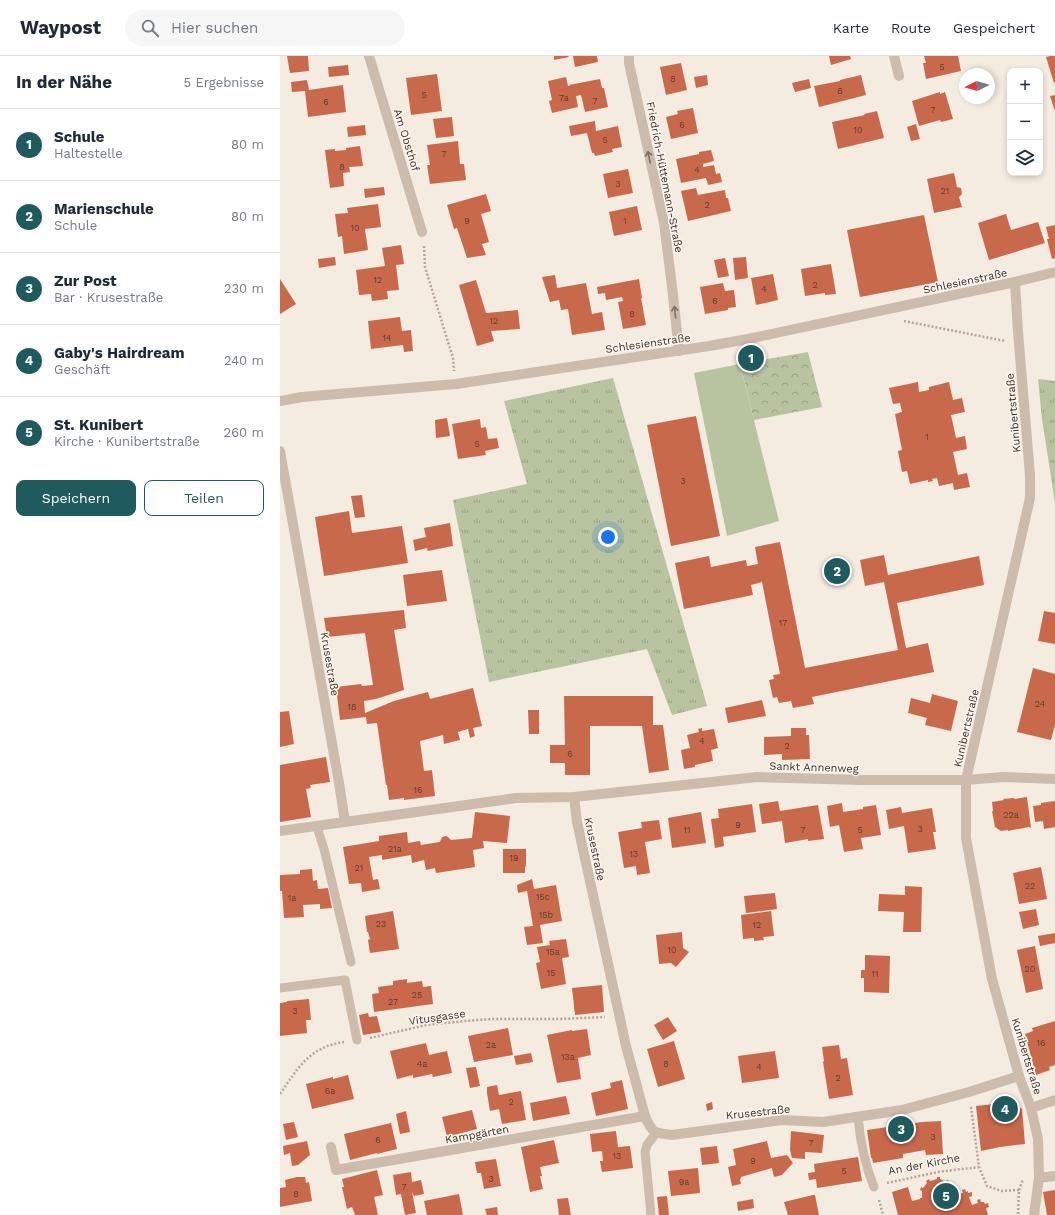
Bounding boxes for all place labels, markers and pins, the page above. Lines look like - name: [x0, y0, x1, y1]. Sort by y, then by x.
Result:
- pin: 1: [738, 343, 764, 373]
- pin: 2: [824, 556, 850, 586]
- pin: 4: [992, 1094, 1018, 1124]
- pin: 3: [888, 1114, 914, 1144]
- pin: 5: [933, 1181, 959, 1211]

